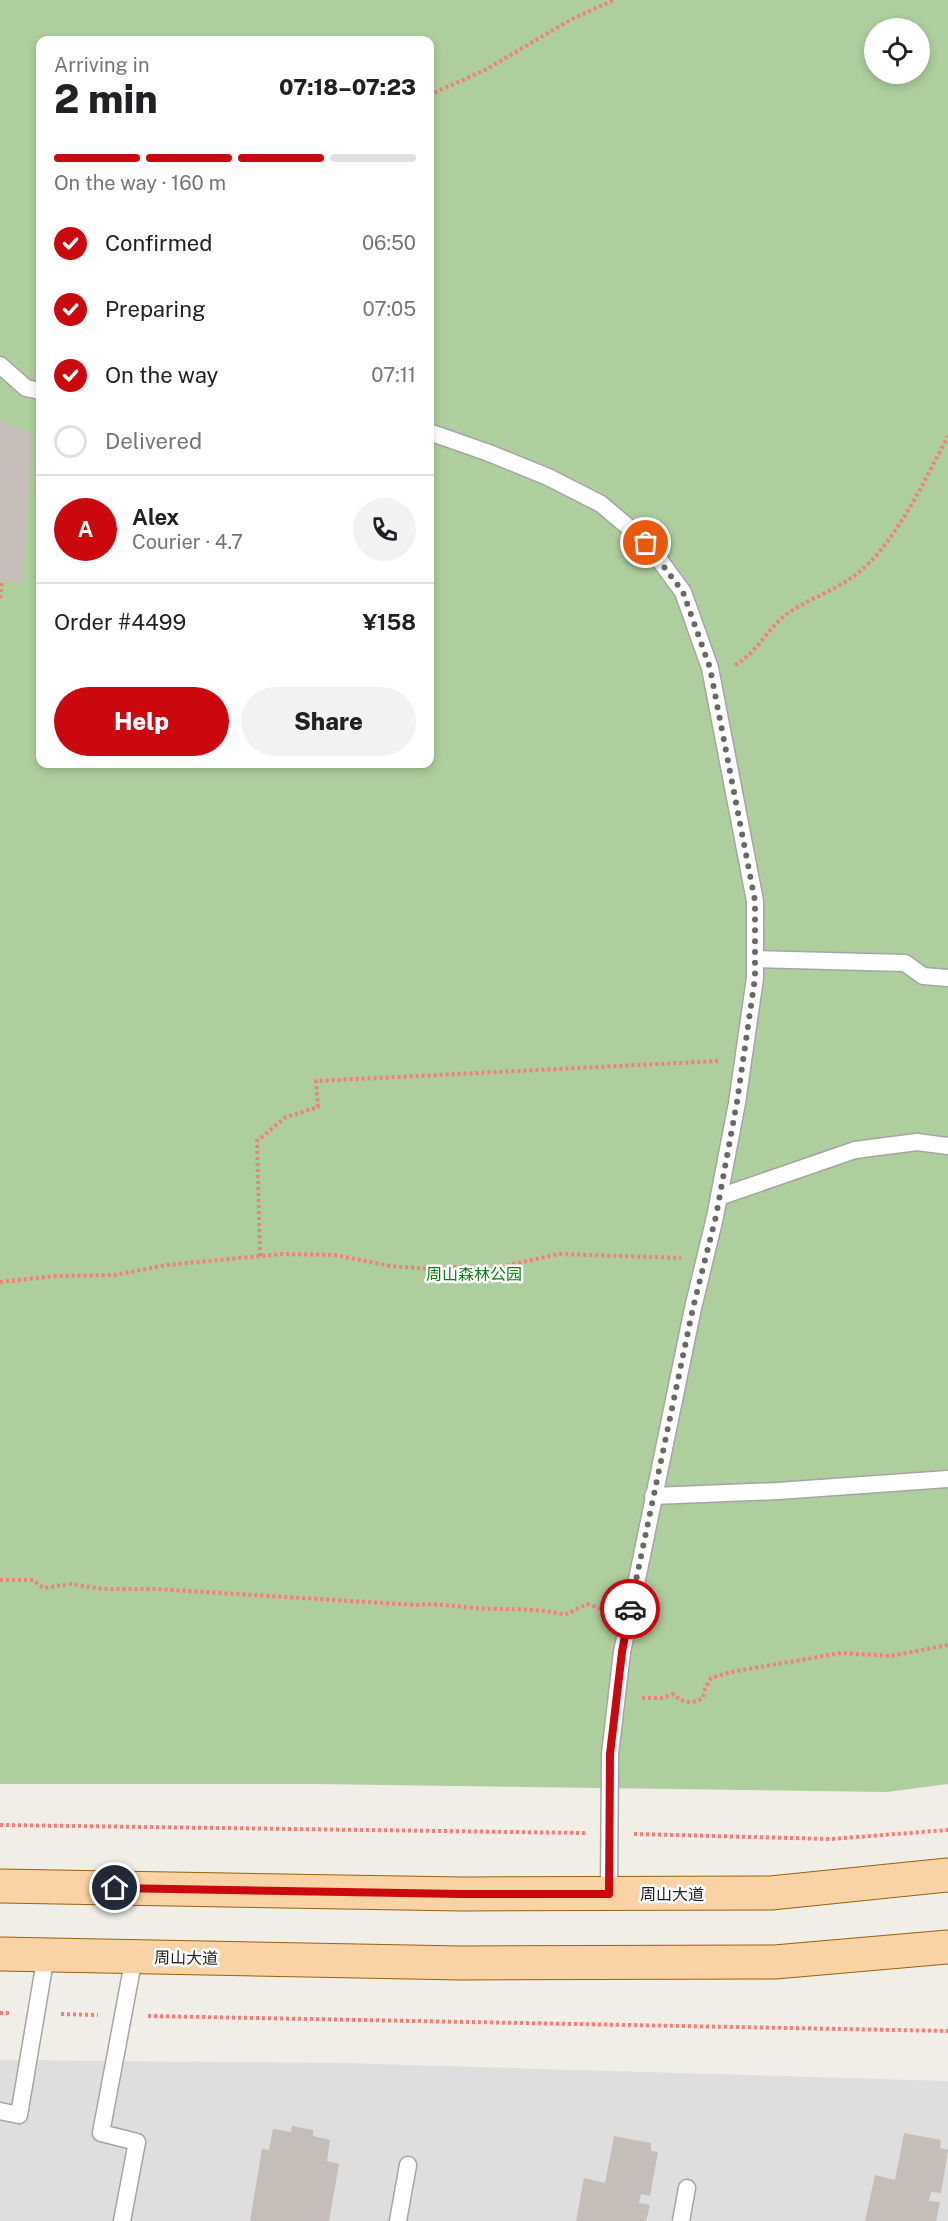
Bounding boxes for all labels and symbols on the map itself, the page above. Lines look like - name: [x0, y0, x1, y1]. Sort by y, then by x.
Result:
- pin: [620, 517, 671, 568]
- park label: 周山森林公园: [426, 1265, 522, 1284]
- courier: [600, 1579, 660, 1639]
- pin: [89, 1862, 140, 1913]
- street label: 周山大道: [640, 1885, 704, 1904]
- street label: 周山大道: [154, 1948, 218, 1968]

